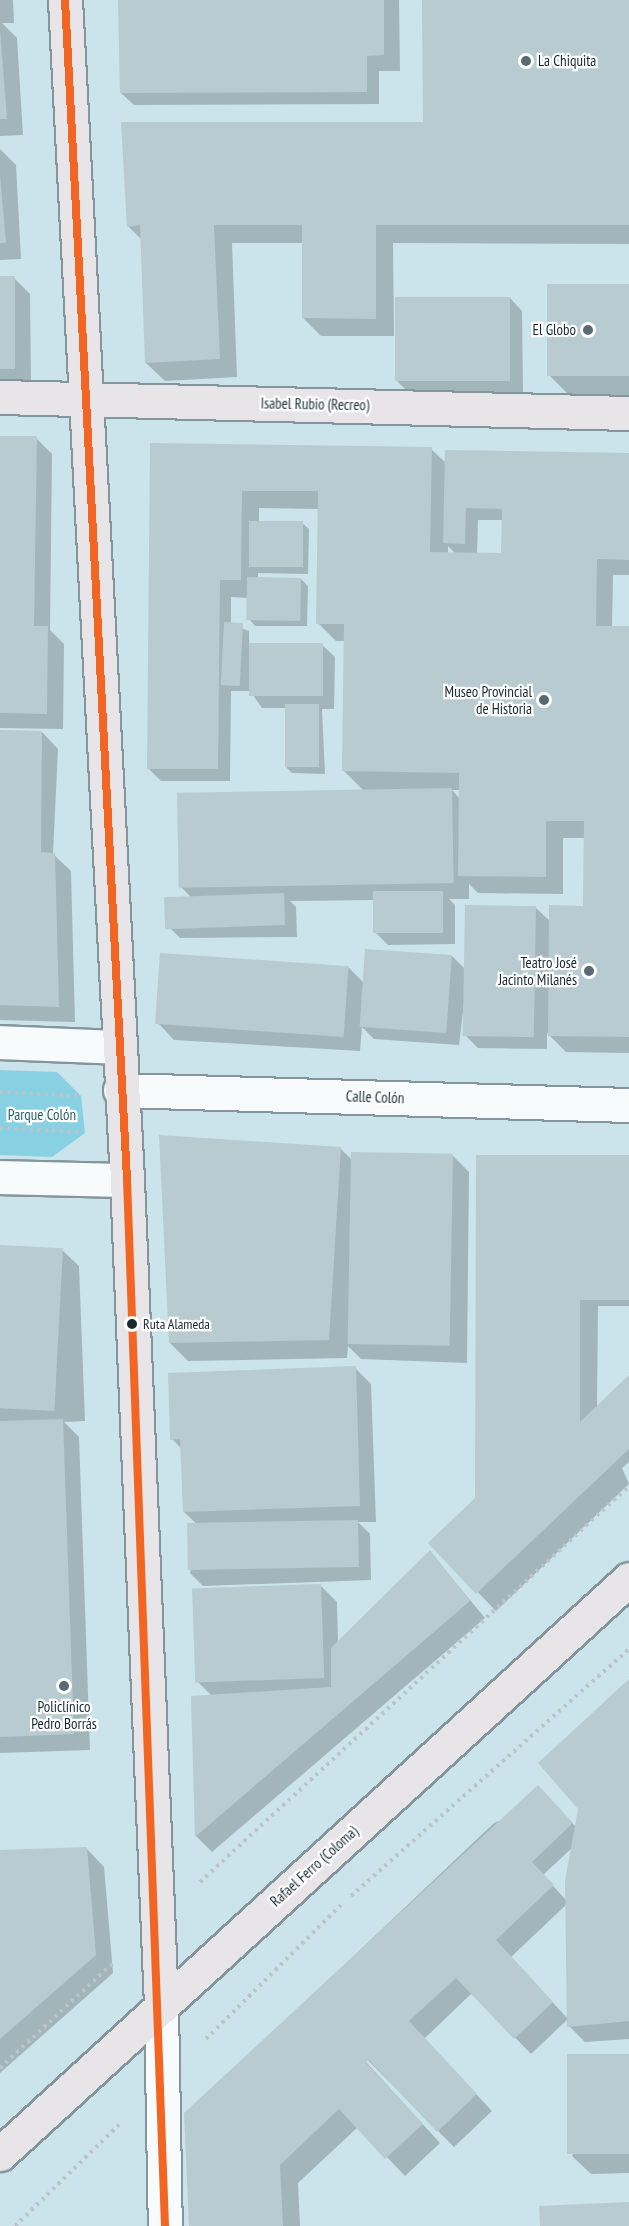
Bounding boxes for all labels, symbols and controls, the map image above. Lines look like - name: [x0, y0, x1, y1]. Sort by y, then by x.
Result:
- place label: La Chiquita: [538, 52, 596, 70]
- marker: La Chiquita: [519, 54, 533, 68]
- place label: El Globo: [533, 321, 576, 339]
- marker: El Globo: [581, 323, 595, 337]
- street label: Isabel Rubio (Recreo): [260, 394, 370, 414]
- place label: Museo Provincial de Historia: [445, 682, 532, 717]
- marker: Museo Provincial de Historia: [537, 693, 551, 707]
- place label: Teatro José Jacinto Milanés: [498, 953, 577, 988]
- marker: Teatro José Jacinto Milanés: [582, 964, 596, 978]
- street label: Calle Colón: [345, 1087, 405, 1107]
- park label: Parque Colón: [8, 1106, 76, 1124]
- place label: Ruta Alameda: [143, 1316, 210, 1332]
- marker: Ruta Alameda: [126, 1318, 138, 1330]
- marker: Policlínico Pedro Borrás: [55, 1677, 73, 1695]
- place label: Policlínico Pedro Borrás: [31, 1697, 97, 1732]
- street label: Rafael Ferro (Coloma): [266, 1822, 362, 1910]

